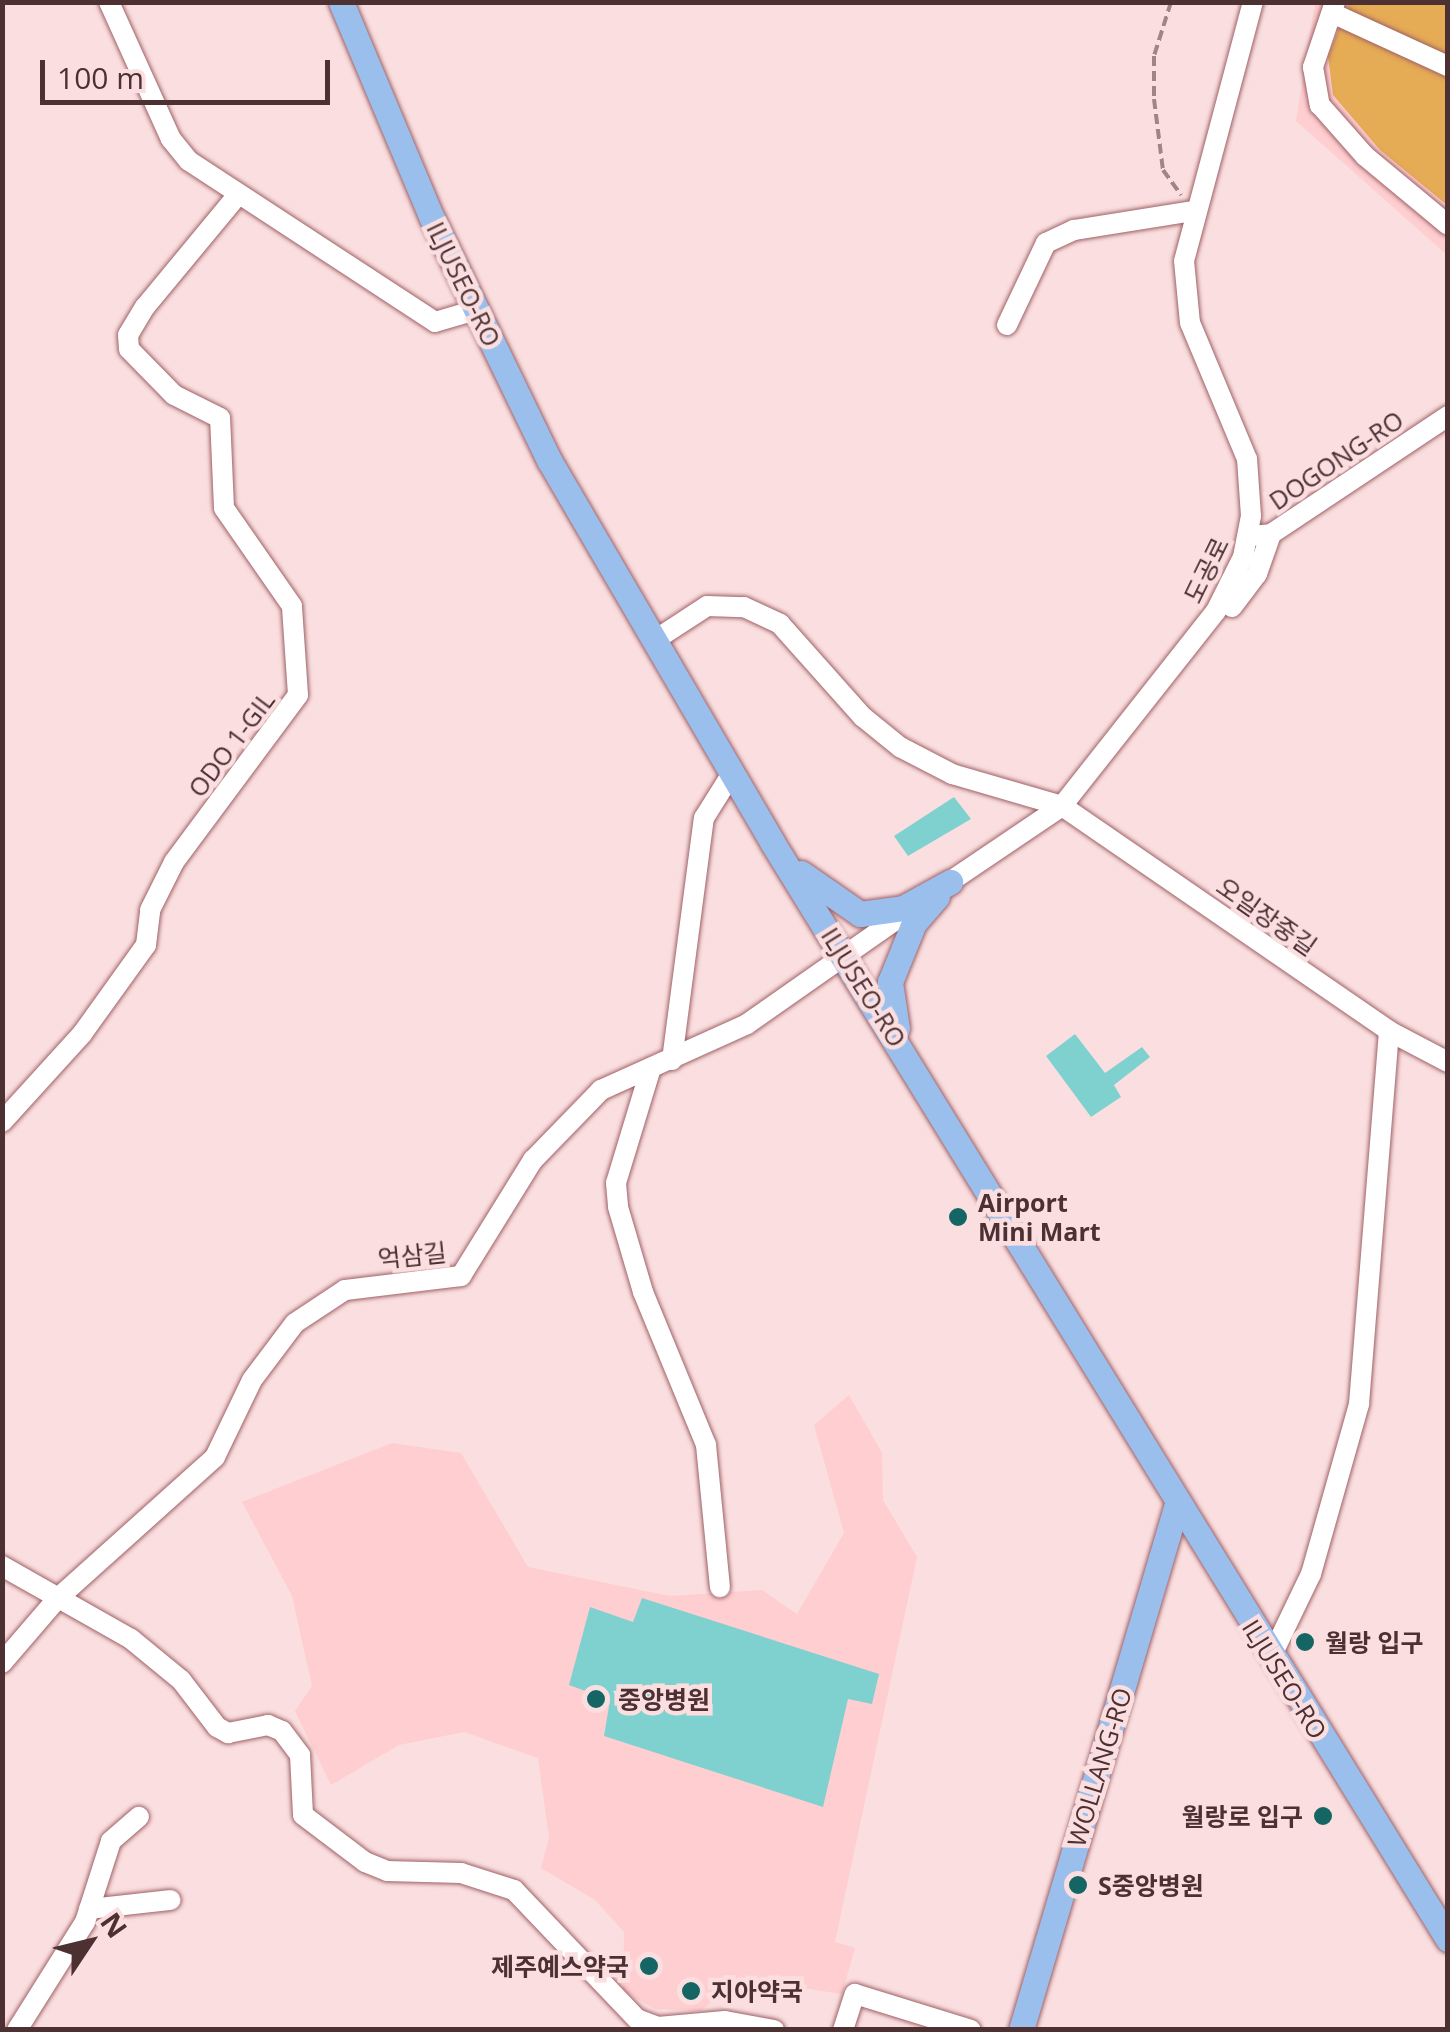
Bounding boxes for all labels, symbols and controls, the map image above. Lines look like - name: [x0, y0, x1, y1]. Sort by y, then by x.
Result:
- scale bar: [45, 40, 335, 102]
- text: 100 m: [57, 57, 144, 98]
- street label: ILJUSEO-RO: [421, 217, 507, 351]
- street label: DOGONG-RO: [1263, 404, 1409, 516]
- street label: 도공로: [1177, 532, 1235, 608]
- street label: ODO 1-GIL: [182, 685, 280, 803]
- street label: 오일장중길: [1211, 871, 1323, 961]
- street label: ILJUSEO-RO: [816, 922, 912, 1052]
- place label: Airport Mini Mart: [978, 1188, 1101, 1247]
- marker: Airport Mini Mart: [947, 1206, 969, 1228]
- street label: 억삼길: [376, 1236, 448, 1274]
- street label: ILJUSEO-RO: [1237, 1614, 1333, 1744]
- place label: 월랑 입구: [1325, 1627, 1423, 1657]
- marker: 월랑 입구: [1294, 1631, 1316, 1653]
- place label: 중앙병원: [618, 1684, 710, 1714]
- street label: WOLLANG-RO: [1061, 1684, 1137, 1850]
- marker: 중앙병원: [583, 1686, 609, 1712]
- place label: 월랑로 입구: [1182, 1801, 1303, 1831]
- marker: 월랑로 입구: [1312, 1805, 1334, 1827]
- place label: S중앙병원: [1098, 1870, 1204, 1900]
- marker: S중앙병원: [1067, 1874, 1089, 1896]
- north arrow: [40, 1892, 140, 1992]
- text: N: [92, 1905, 137, 1945]
- place label: 제주예스약국: [491, 1951, 629, 1981]
- marker: 제주예스약국: [638, 1955, 660, 1977]
- place label: 지아약국: [711, 1976, 803, 2006]
- marker: 지아약국: [680, 1980, 702, 2002]

